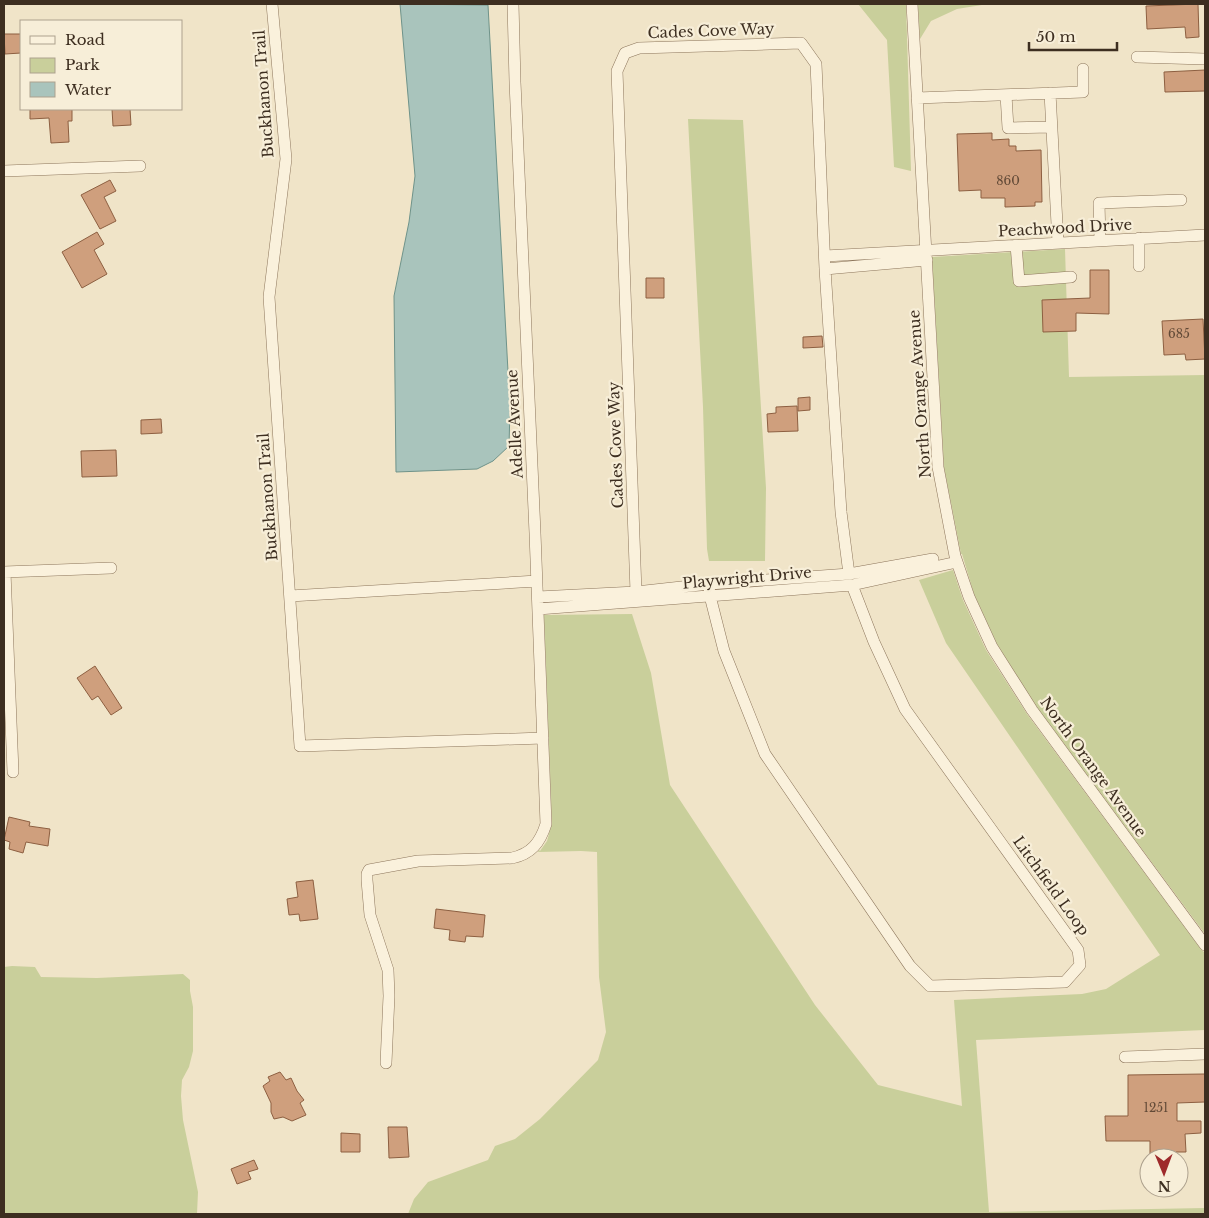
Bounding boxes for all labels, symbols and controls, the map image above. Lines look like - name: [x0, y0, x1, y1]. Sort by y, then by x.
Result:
- street label: Cades Cove Way: [647, 19, 775, 42]
- legend: [20, 20, 182, 110]
- scale bar: [1029, 20, 1116, 52]
- text: 50 m: [1036, 27, 1076, 46]
- street label: Buckhanon Trail: [250, 29, 277, 159]
- text: Road: [65, 30, 105, 49]
- text: Park: [65, 55, 101, 74]
- text: Water: [64, 80, 112, 99]
- house number: 860: [996, 173, 1020, 188]
- street label: Peachwood Drive: [997, 214, 1133, 241]
- street label: North Orange Avenue: [904, 309, 935, 479]
- house number: 685: [1168, 326, 1190, 341]
- street label: Adelle Avenue: [502, 369, 527, 480]
- street label: Cades Cove Way: [604, 381, 627, 509]
- street label: Buckhanon Trail: [254, 432, 281, 562]
- street label: Playwright Drive: [681, 562, 813, 593]
- street label: North Orange Avenue: [1036, 693, 1151, 841]
- street label: Litchfield Loop: [1009, 832, 1094, 939]
- house number: 1251: [1144, 1100, 1168, 1115]
- north arrow: [1139, 1148, 1189, 1198]
- text: N: [1157, 1177, 1171, 1195]

